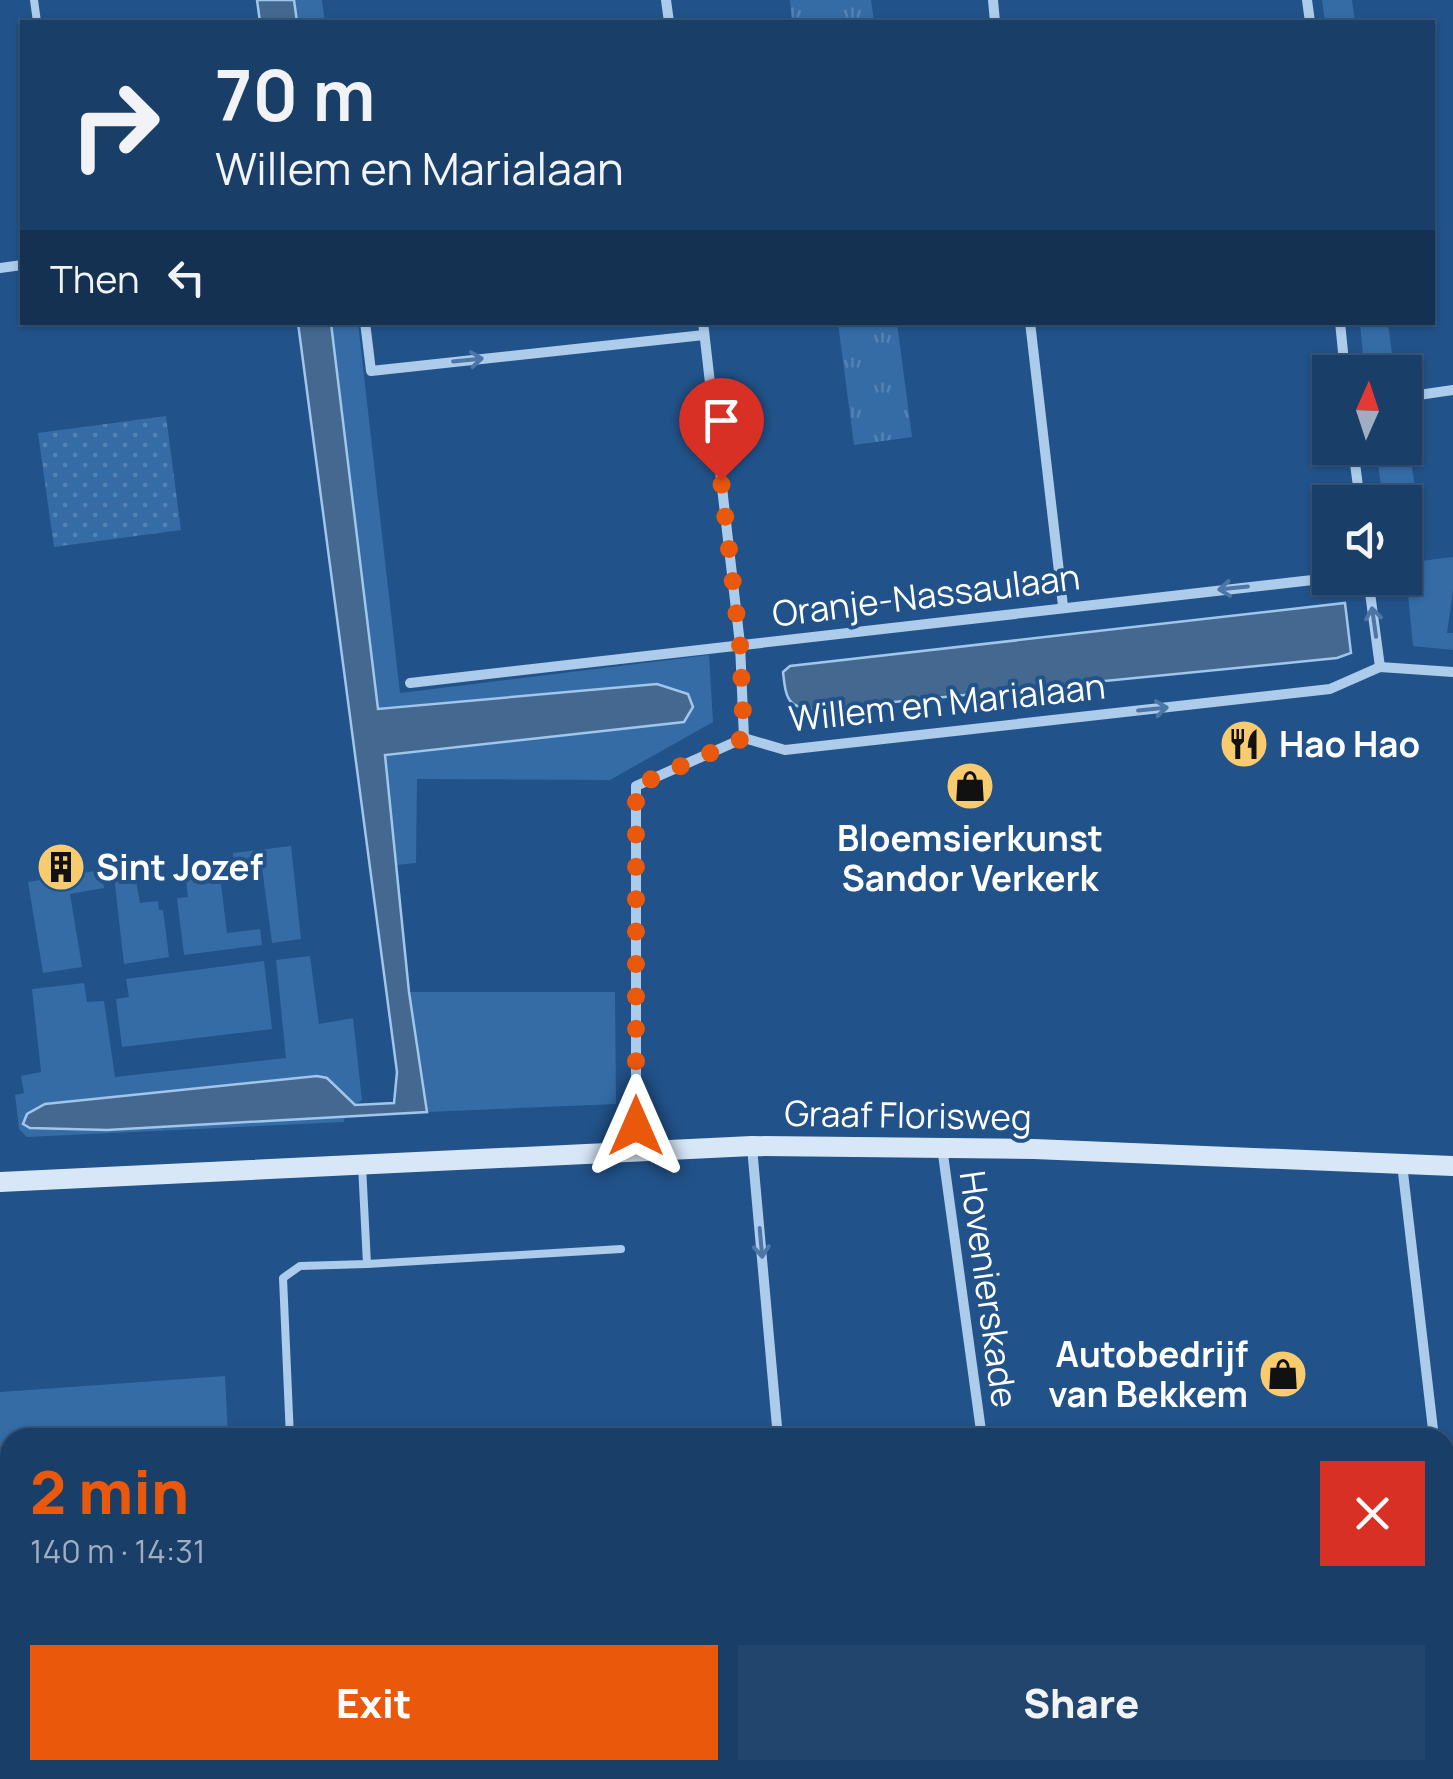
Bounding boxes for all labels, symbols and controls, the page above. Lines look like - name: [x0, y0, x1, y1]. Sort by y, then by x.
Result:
- text: 70 m: [215, 46, 375, 142]
- icon: right: [50, 60, 180, 190]
- text: Willem en Marialaan: [215, 137, 624, 199]
- icon: left: [159, 250, 214, 305]
- text: Then: [50, 252, 139, 304]
- one-way arrow: [451, 350, 483, 369]
- north arrow: [1312, 355, 1422, 465]
- map controls: [1312, 355, 1422, 595]
- pin: [679, 378, 764, 481]
- icon: arrive: [694, 393, 749, 448]
- button: sound: [1312, 485, 1422, 595]
- street label: Oranje-Nassaulaan: [769, 552, 1083, 638]
- one-way arrow: [1218, 579, 1250, 598]
- one-way arrow: [1365, 606, 1383, 639]
- street label: Willem en Marialaan: [786, 662, 1108, 742]
- one-way arrow: [1136, 699, 1168, 718]
- restaurant icon: Hao Hao: [1218, 718, 1270, 770]
- place label: Hao Hao: [1279, 720, 1420, 768]
- shop icon: Bloemsierkunst Sandor Verkerk: [944, 760, 996, 812]
- place label: Bloemsierkunst Sandor Verkerk: [837, 814, 1103, 902]
- building icon: Sint Jozef: [35, 841, 87, 893]
- place label: Sint Jozef: [96, 843, 263, 891]
- position arrow: [584, 1074, 688, 1178]
- street label: Graaf Florisweg: [784, 1089, 1032, 1141]
- street label: Hovenierskade: [949, 1167, 1029, 1411]
- one-way arrow: [751, 1227, 770, 1259]
- place label: Autobedrijf van Bekkem: [1048, 1330, 1248, 1418]
- shop icon: Autobedrijf van Bekkem: [1257, 1348, 1309, 1400]
- text: 2 min: [30, 1450, 189, 1532]
- button: close: [1320, 1461, 1425, 1566]
- text: 140 m · 14:31: [30, 1529, 206, 1573]
- button: Exit: [30, 1645, 718, 1760]
- button: Share: [738, 1645, 1425, 1760]

